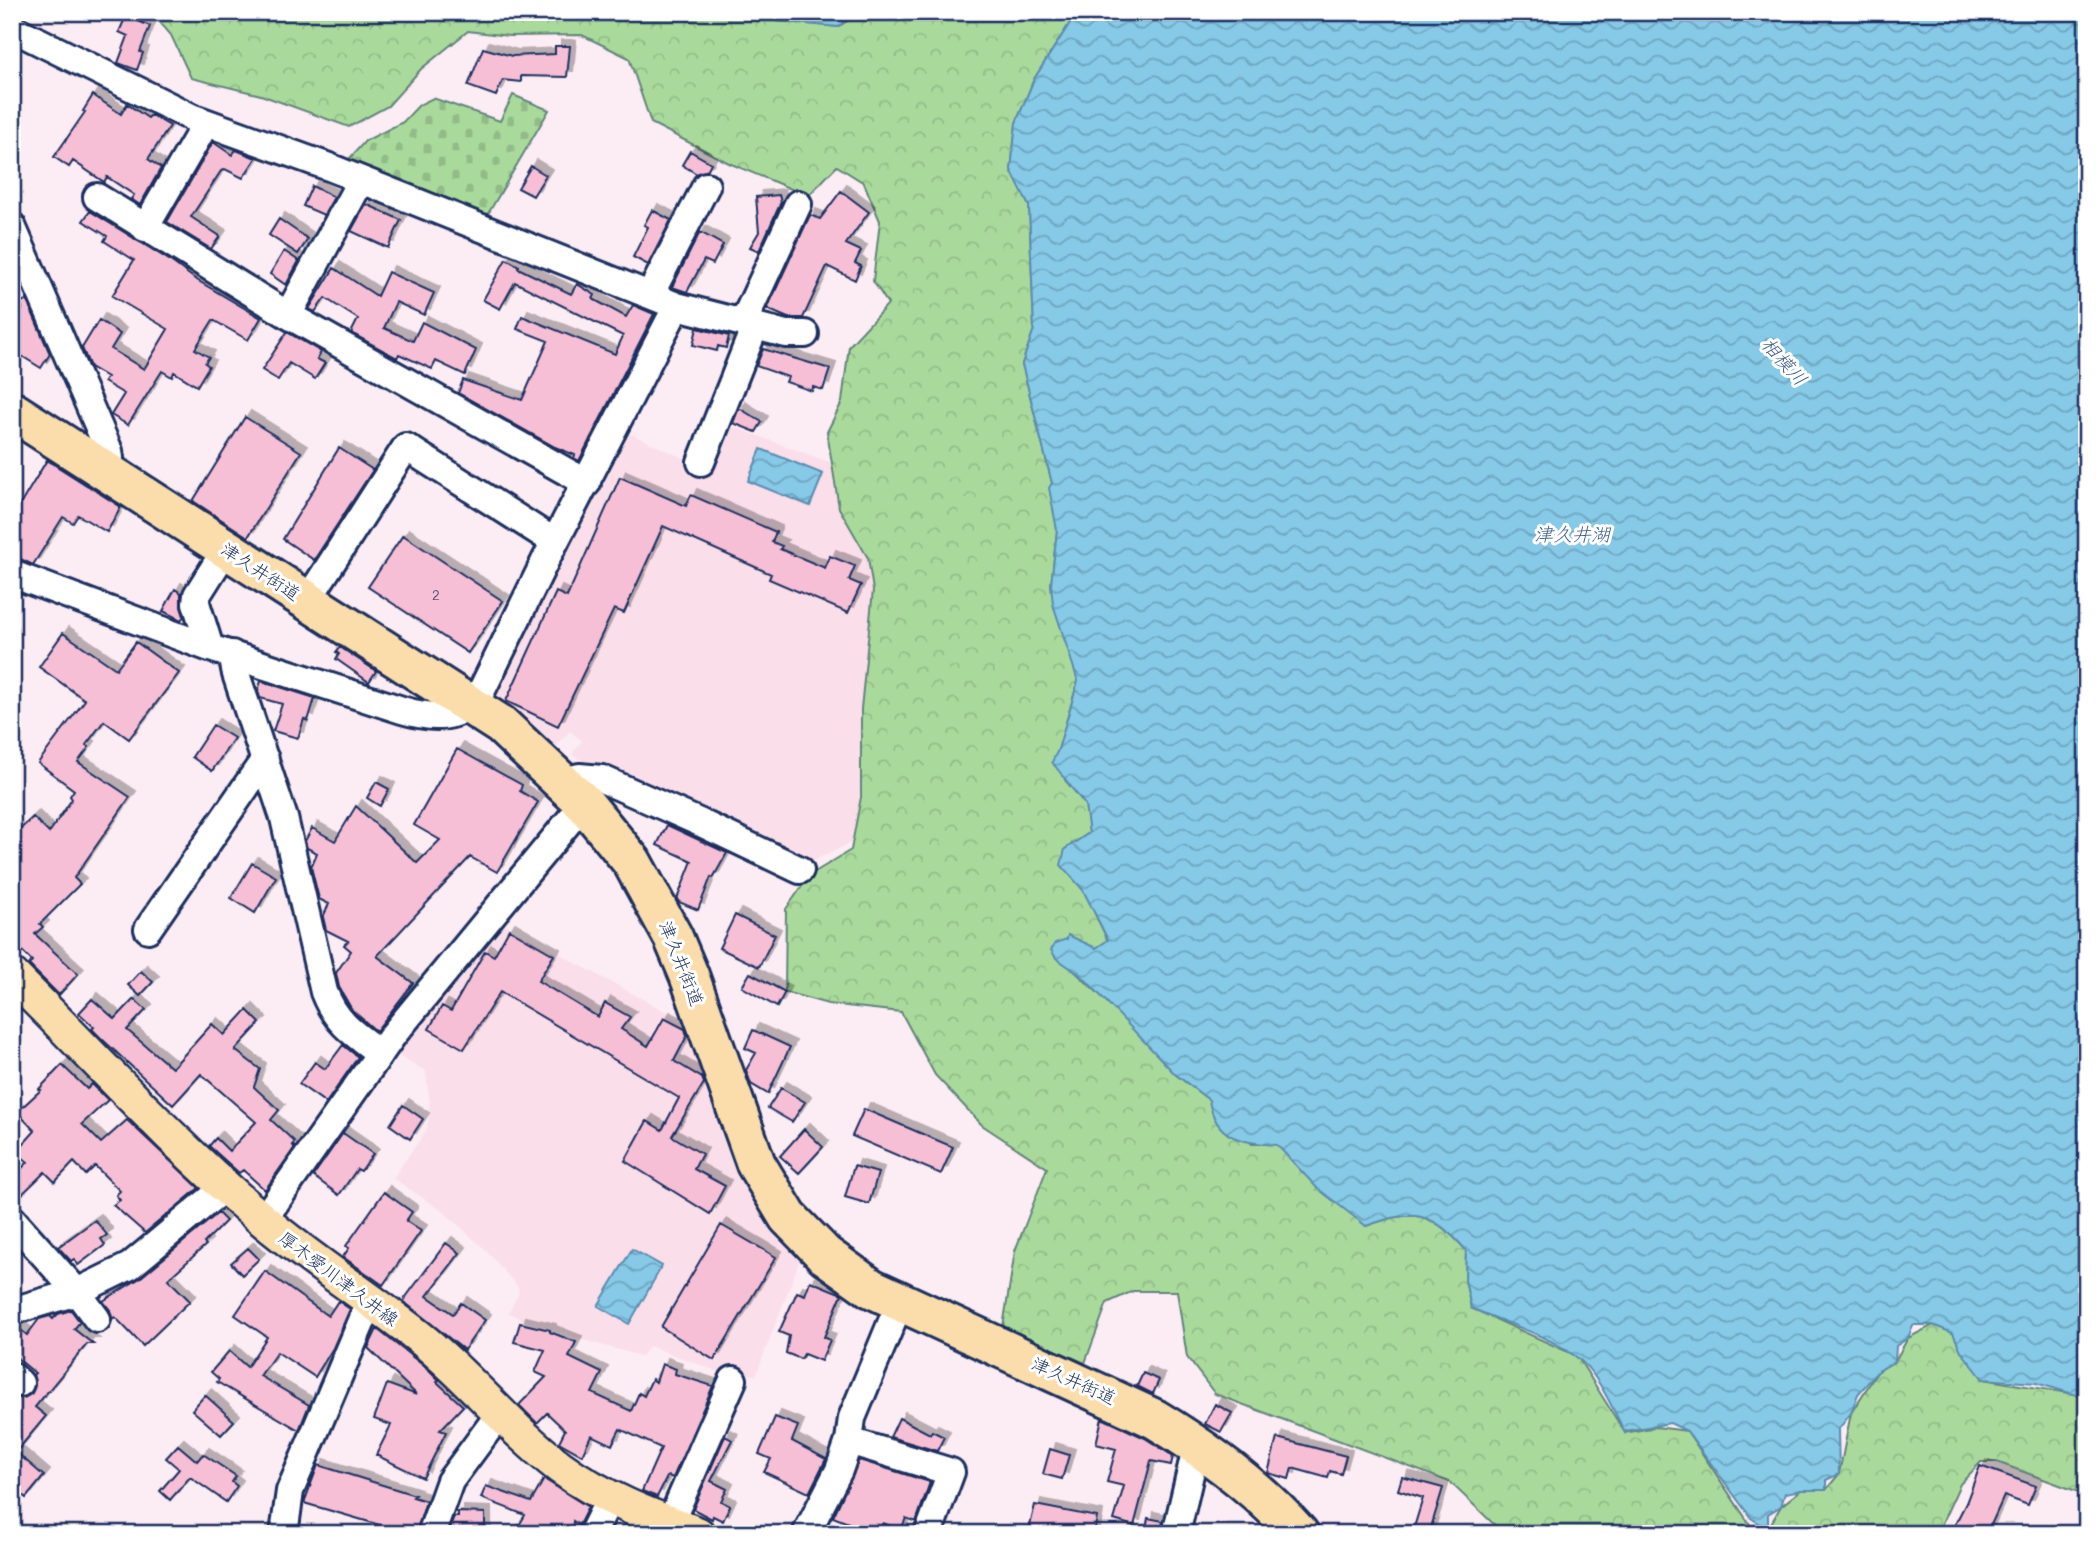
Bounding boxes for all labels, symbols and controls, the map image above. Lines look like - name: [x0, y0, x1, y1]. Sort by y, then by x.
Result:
- water label: 相模川: [1757, 331, 1813, 391]
- water label: 津久井湖: [1534, 521, 1612, 546]
- street label: 津久井街道: [217, 536, 305, 606]
- house number: 2: [432, 585, 440, 604]
- street label: 津久井街道: [654, 917, 710, 1009]
- street label: 厚木愛川津久井線: [274, 1225, 404, 1331]
- street label: 津久井街道: [1028, 1351, 1120, 1409]

